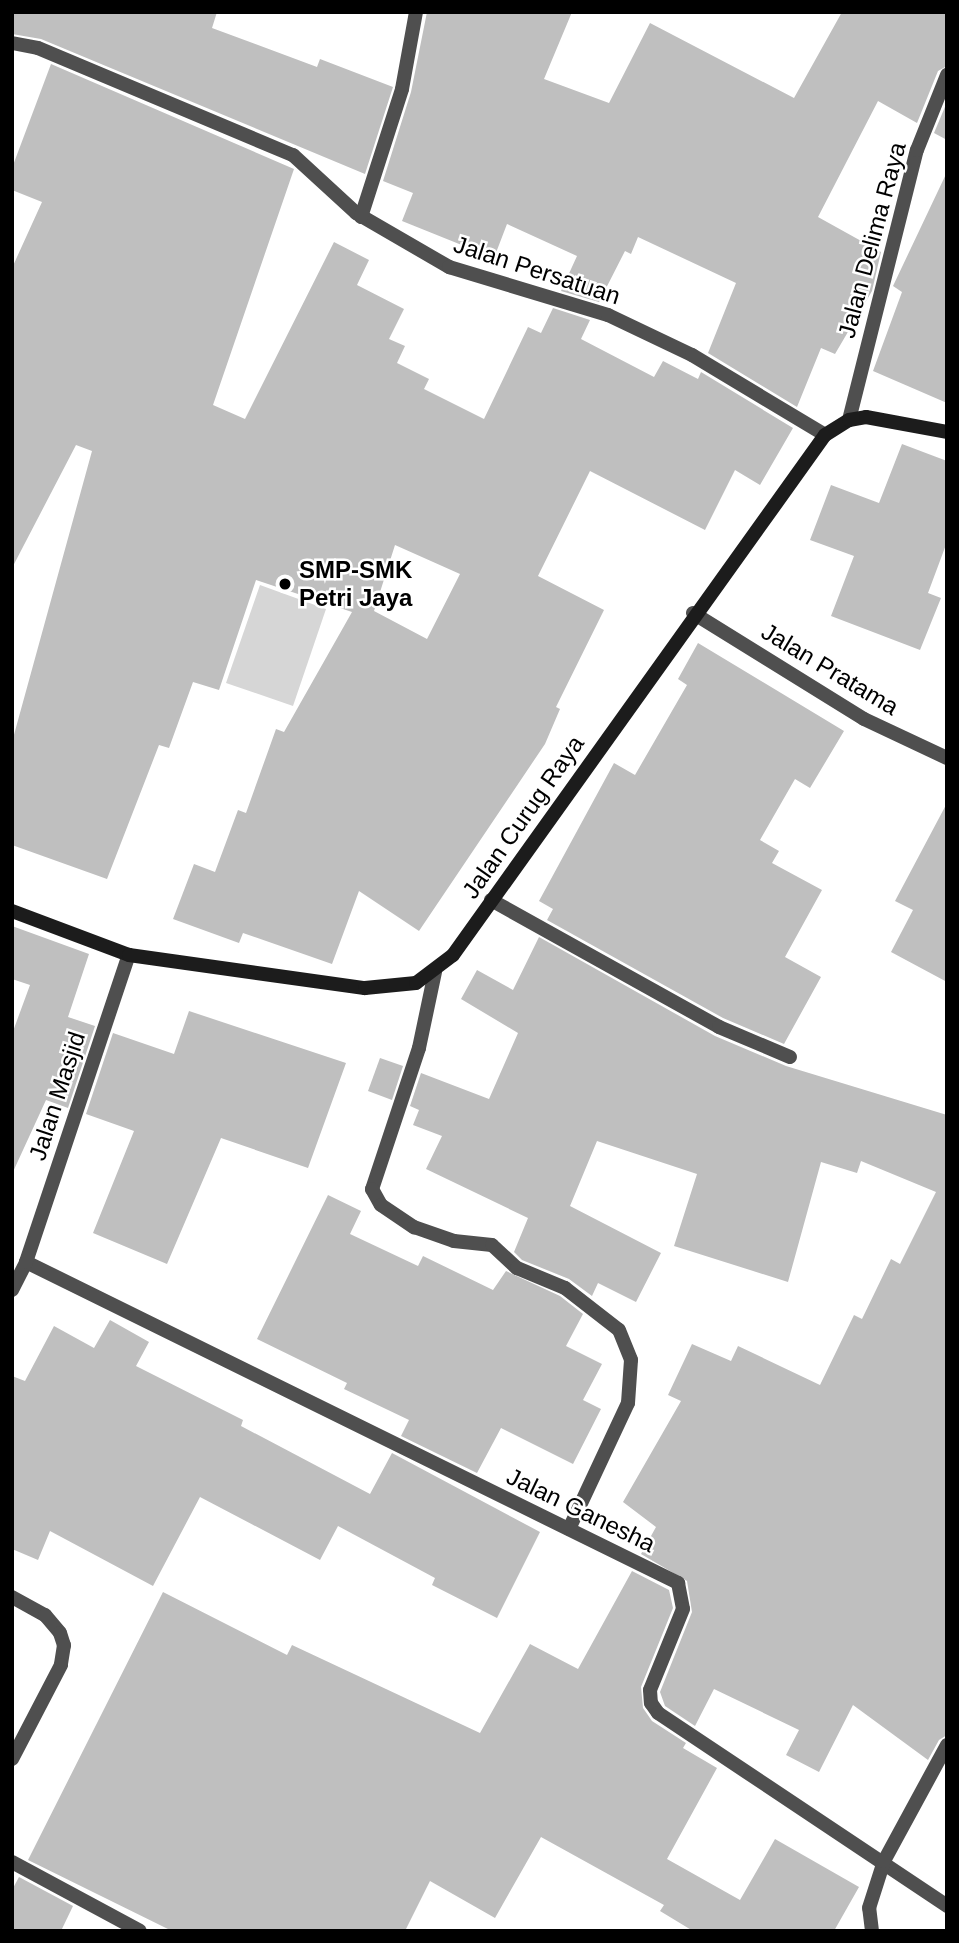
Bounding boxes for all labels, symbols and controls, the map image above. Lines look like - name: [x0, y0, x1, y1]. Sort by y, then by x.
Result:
- street label: Jalan Delima Raya: [832, 139, 912, 341]
- street label: Jalan Persatuan: [450, 230, 624, 310]
- place label: SMP-SMK Petri Jaya: [299, 556, 412, 612]
- marker: SMP-SMK Petri Jaya: [277, 576, 293, 592]
- street label: Jalan Pratama: [756, 617, 904, 721]
- street label: Jalan Curug Raya: [456, 730, 590, 904]
- street label: Jalan Masjid: [23, 1028, 91, 1164]
- street label: Jalan Ganesha: [502, 1462, 660, 1558]

